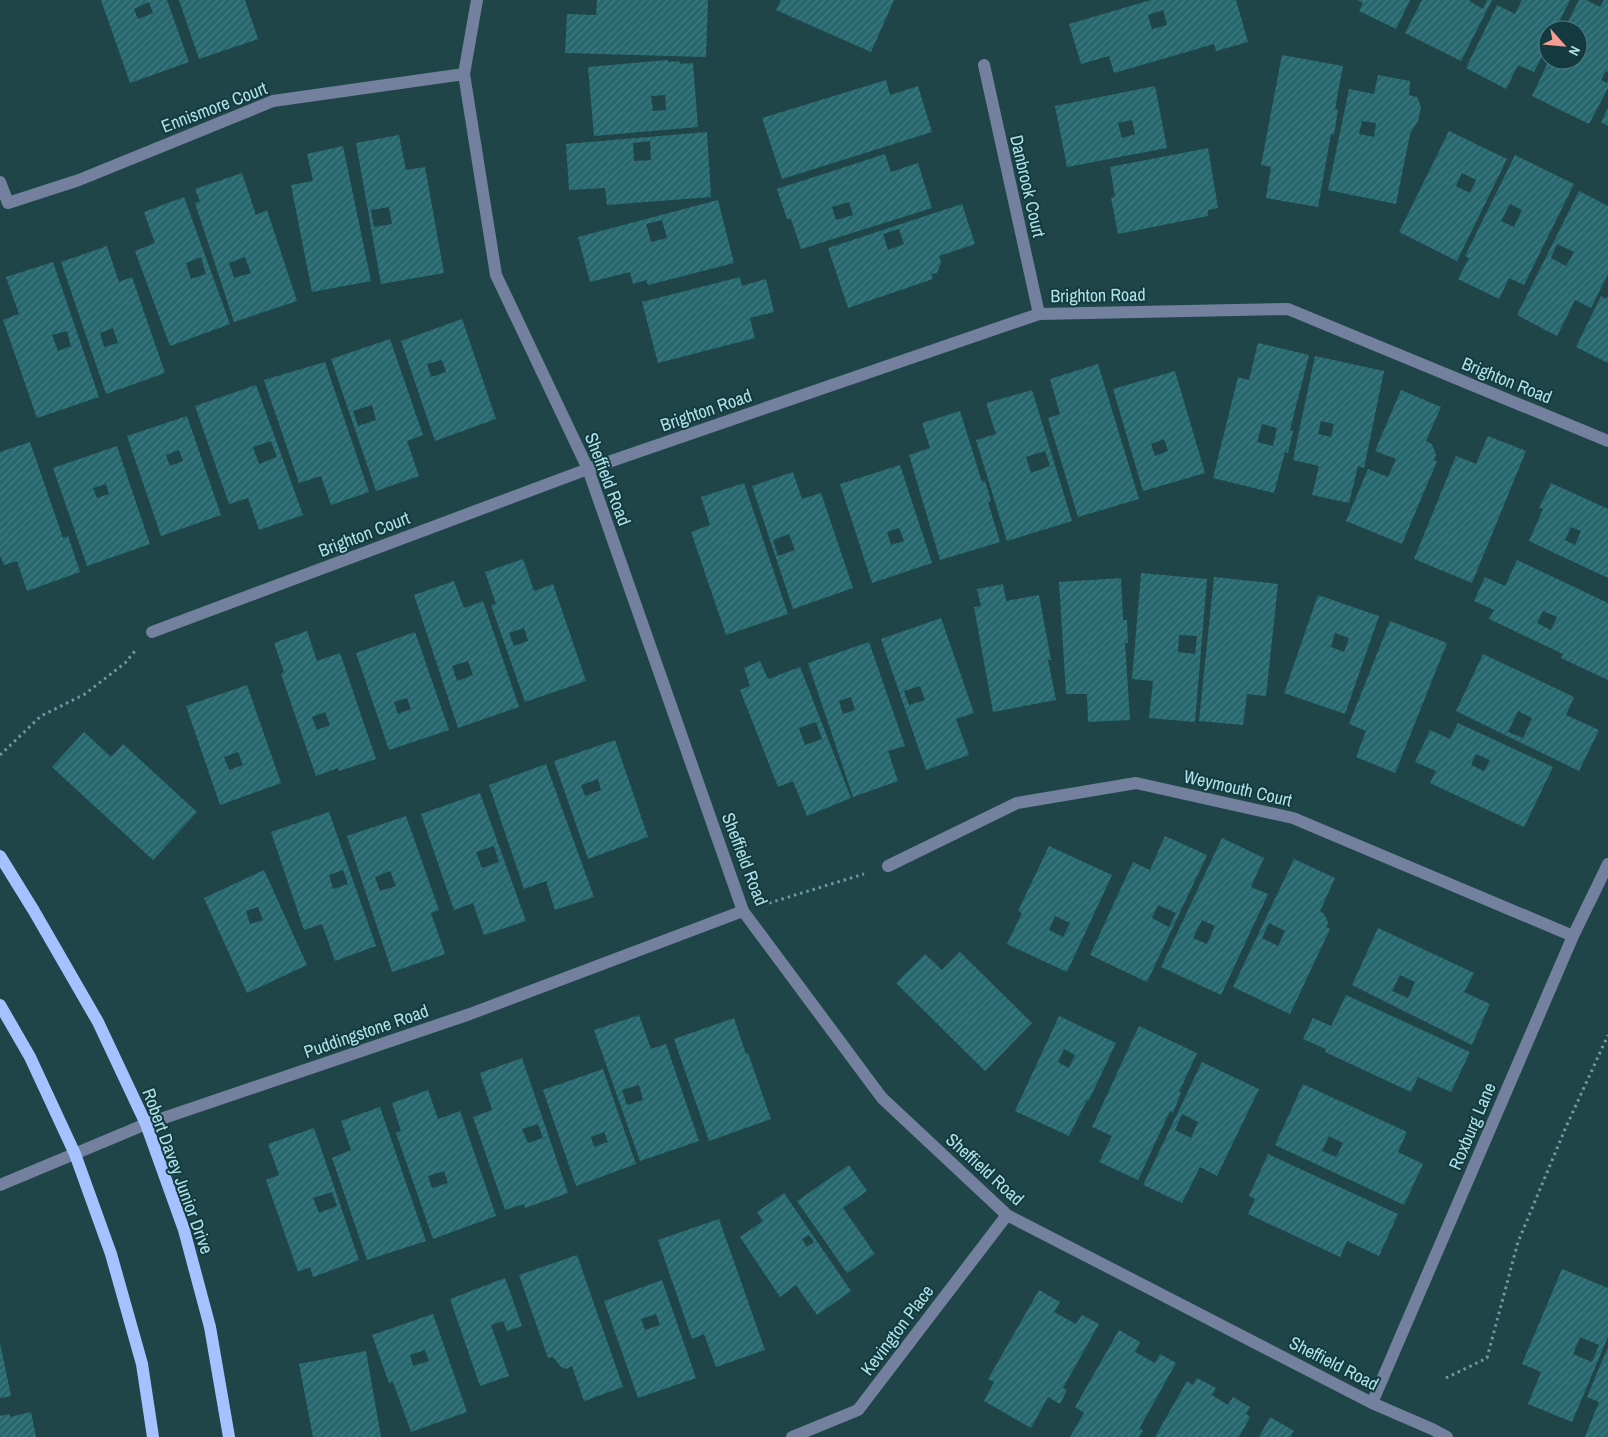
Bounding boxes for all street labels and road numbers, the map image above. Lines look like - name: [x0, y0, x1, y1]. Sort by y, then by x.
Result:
- street label: Ennismore Court: [157, 75, 271, 139]
- street label: Danbrook Court: [1004, 132, 1052, 240]
- street label: Brighton Road: [1050, 282, 1146, 308]
- street label: Brighton Road: [1458, 351, 1556, 409]
- street label: Brighton Road: [657, 383, 755, 437]
- street label: Sheffield Road: [579, 429, 637, 529]
- street label: Brighton Court: [315, 505, 413, 563]
- street label: Weymouth Court: [1181, 763, 1295, 813]
- street label: Sheffield Road: [716, 809, 774, 909]
- street label: Puddingstone Road: [300, 998, 432, 1064]
- street label: Roxburg Lane: [1442, 1078, 1502, 1174]
- street label: Robert Davey Junior Drive: [136, 1085, 220, 1257]
- street label: Sheffield Road: [940, 1127, 1030, 1211]
- street label: Kevington Place: [855, 1280, 939, 1380]
- street label: Sheffield Road: [1285, 1330, 1383, 1396]

